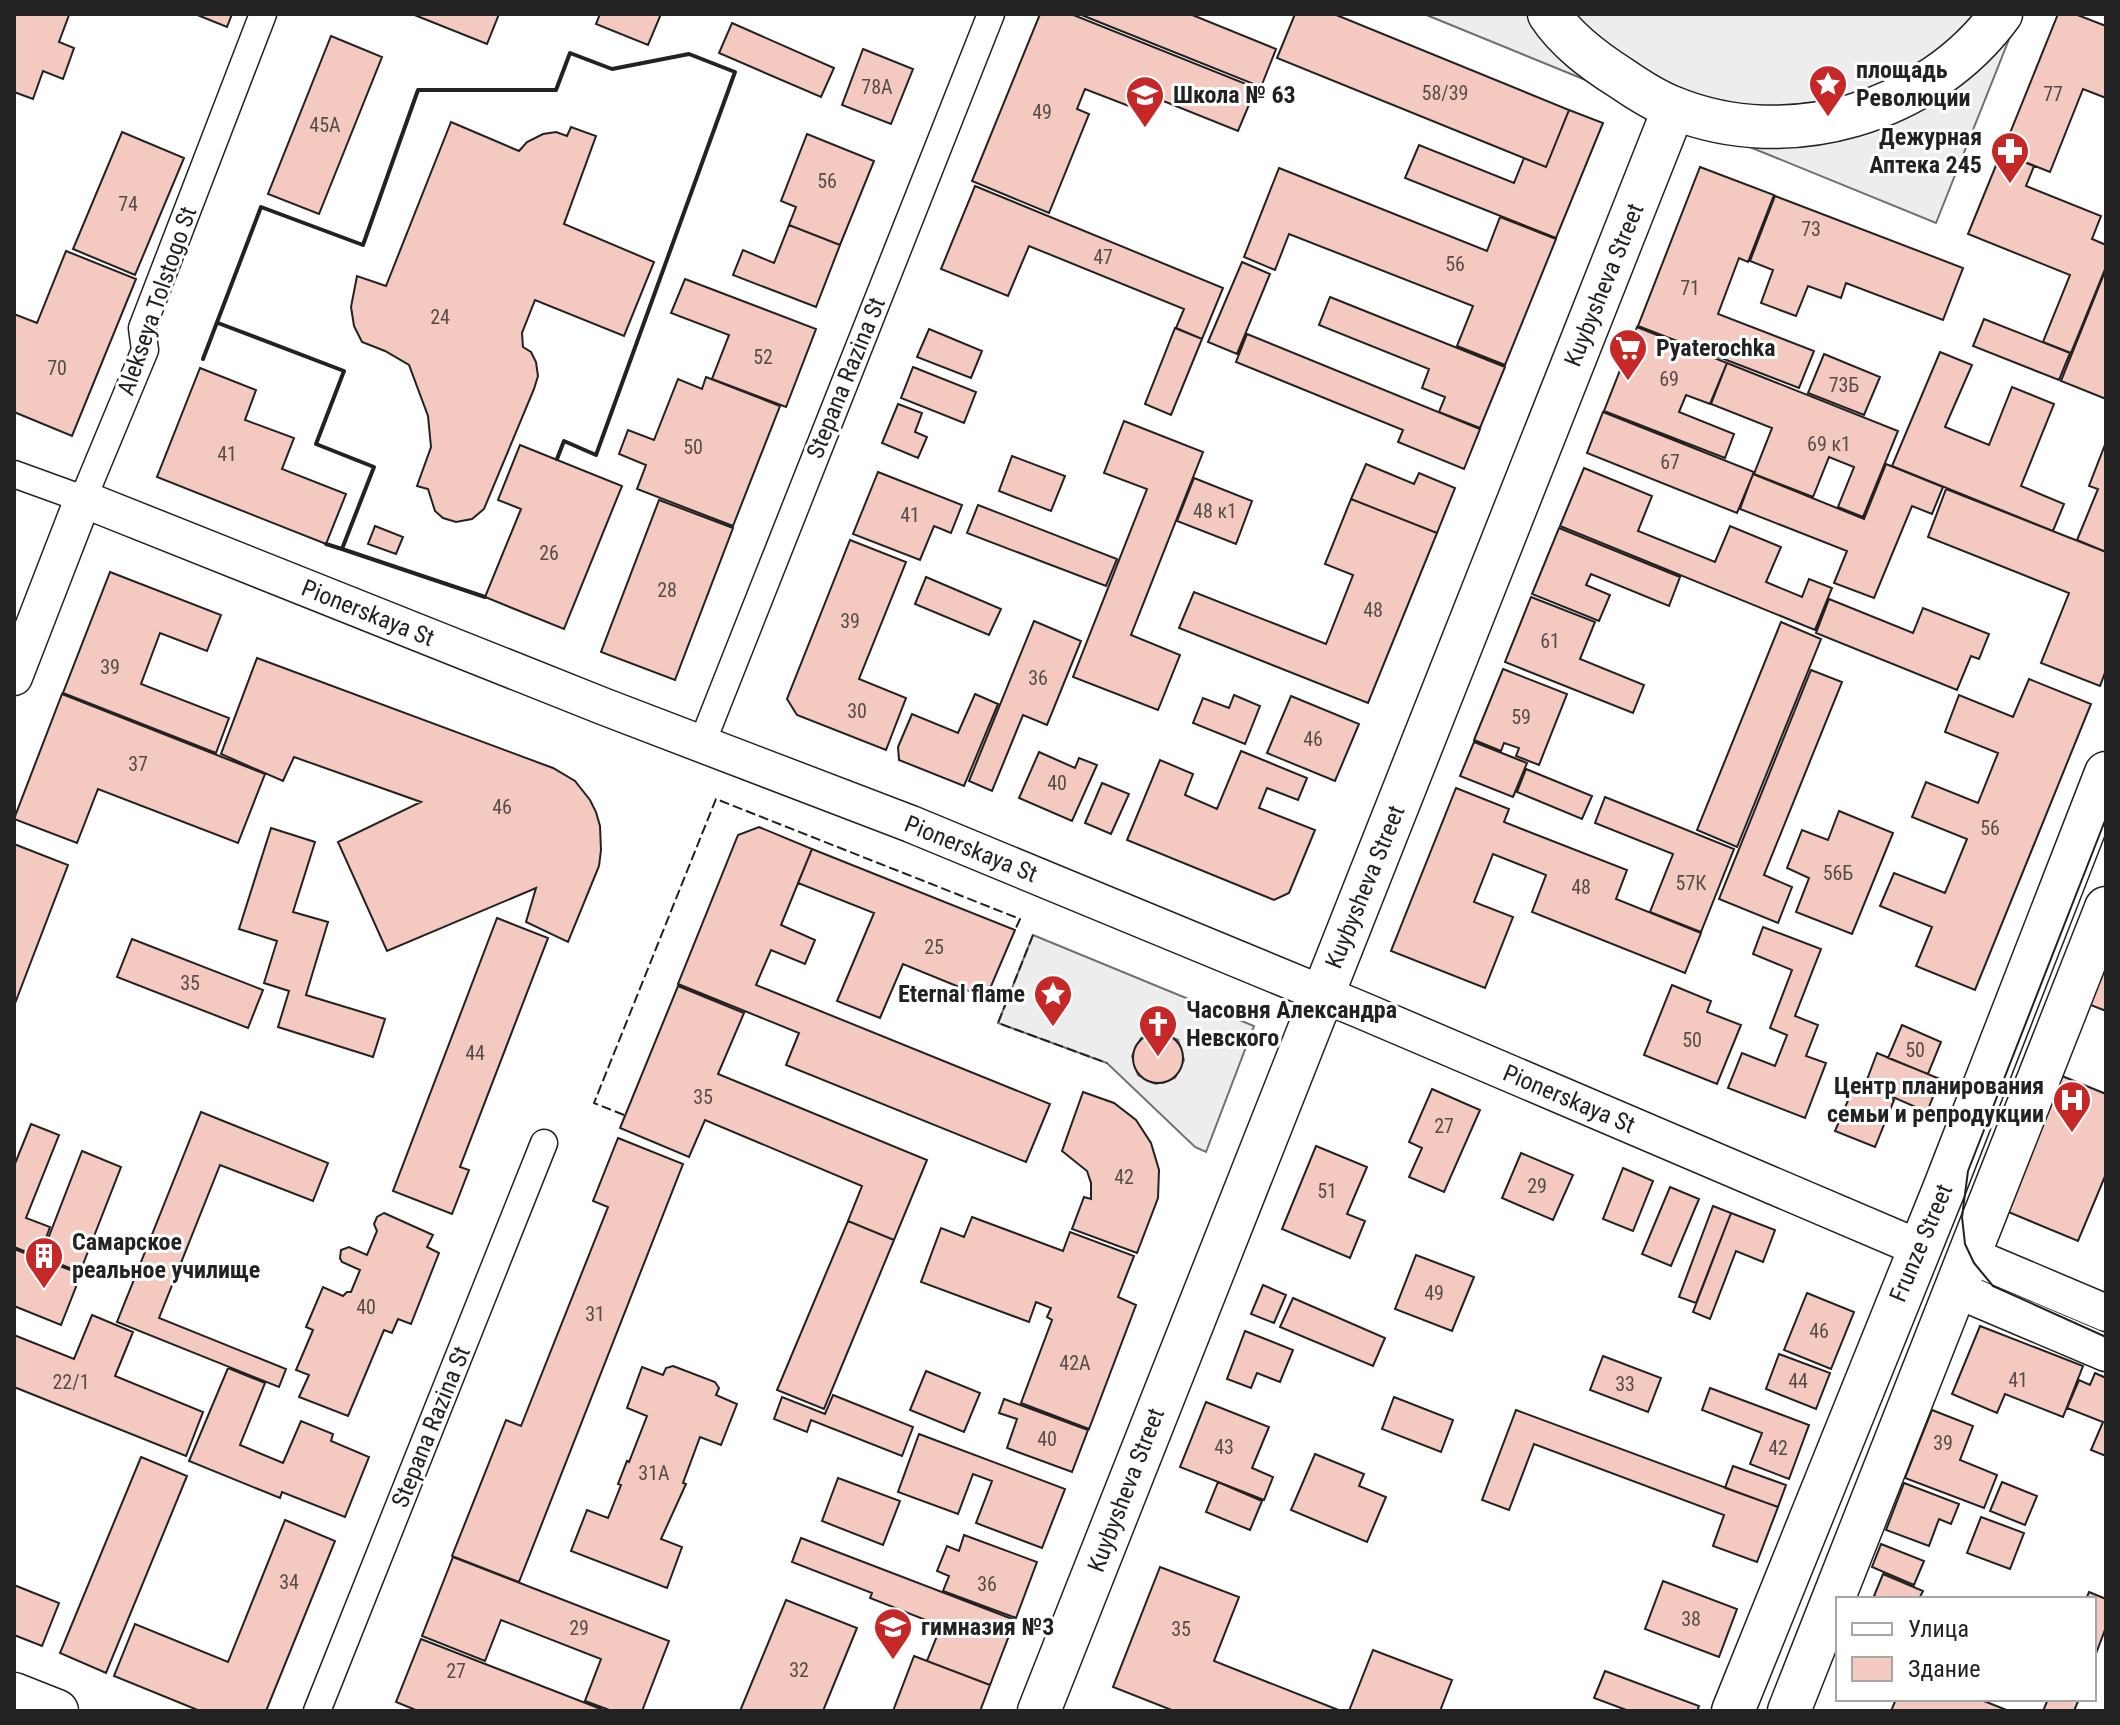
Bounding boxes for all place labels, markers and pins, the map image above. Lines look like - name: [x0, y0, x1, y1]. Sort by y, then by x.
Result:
- place label: площадь Революции: [1856, 56, 1971, 112]
- place icon: площадь Революции: [1807, 63, 1849, 118]
- school or university icon: Школа № 63: [1124, 74, 1166, 129]
- place label: Школа № 63: [1173, 81, 1296, 109]
- place label: Дежурная Аптека 245: [1869, 123, 1982, 179]
- pharmacy icon: Дежурная Аптека 245: [1989, 130, 2031, 185]
- supermarket icon: Pyaterochka: [1607, 327, 1649, 382]
- place label: Pyaterochka: [1656, 334, 1776, 362]
- place icon: Eternal flame: [1032, 973, 1074, 1028]
- place label: Eternal flame: [898, 980, 1025, 1008]
- place label: Часовня Александра Невского: [1186, 996, 1397, 1052]
- church icon: Часовня Александра Невского: [1137, 1003, 1179, 1058]
- place label: Центр планирования семьи и репродукции: [1827, 1072, 2044, 1128]
- hospital icon: Центр планирования семьи и репродукции: [2051, 1079, 2093, 1134]
- place label: Самарское реальное училище: [72, 1228, 260, 1284]
- building icon: Самарское реальное училище: [23, 1235, 65, 1290]
- school or university icon: гимназия №3: [872, 1606, 914, 1661]
- place label: гимназия №3: [921, 1613, 1054, 1641]

